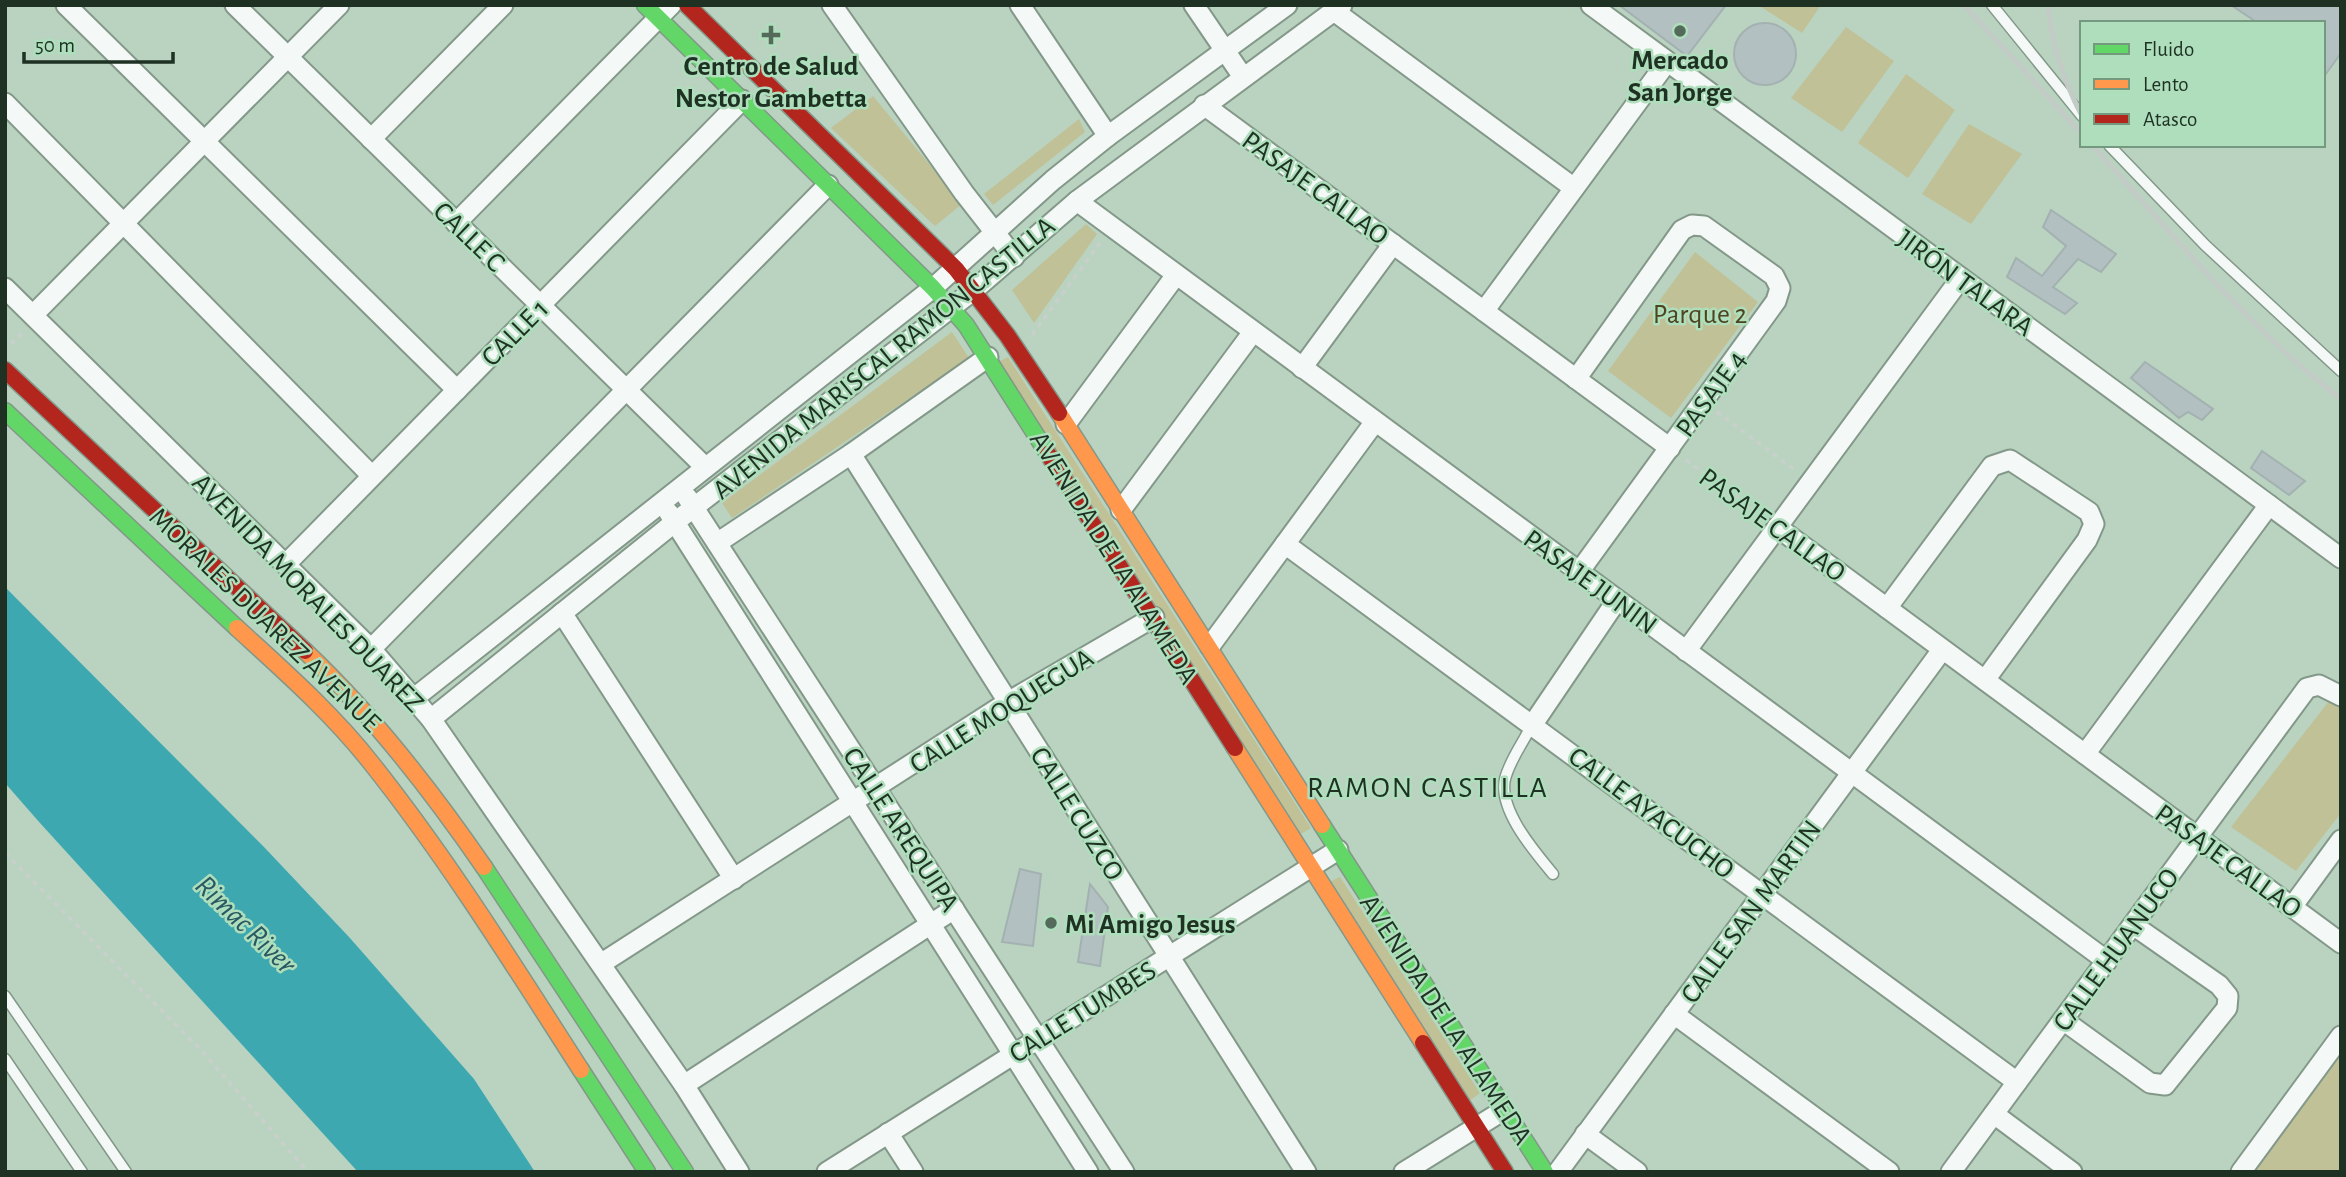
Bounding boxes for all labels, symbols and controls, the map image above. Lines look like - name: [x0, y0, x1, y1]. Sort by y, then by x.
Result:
- scale bar: [24, 21, 173, 65]
- legend: [2080, 21, 2325, 147]
- marker: Mercado San Jorge: [1672, 23, 1688, 39]
- marker: Centro de Salud Nestor Gambetta: [761, 25, 781, 45]
- text: 50 m: [35, 35, 75, 56]
- text: Fluido: [2143, 39, 2194, 60]
- place label: Mercado San Jorge: [1627, 47, 1733, 107]
- place label: Centro de Salud Nestor Gambetta: [675, 53, 867, 113]
- text: Lento: [2143, 74, 2189, 95]
- text: Atasco: [2143, 109, 2197, 130]
- street label: PASAJE CALLAO: [1237, 126, 1393, 251]
- street label: CALLE C: [428, 197, 510, 278]
- street label: AVENIDA MARISCAL RAMON CASTILLA: [708, 212, 1061, 505]
- street label: JIRÓN TALARA: [1892, 223, 2040, 342]
- street label: CALLE 1: [477, 295, 554, 372]
- park label: Parque 2: [1653, 301, 1747, 329]
- street label: PASAJE 4: [1671, 346, 1752, 442]
- street label: AVENIDA DE LA ALAMEDA: [1024, 427, 1203, 689]
- street label: PASAJE CALLAO: [1694, 463, 1850, 588]
- street label: AVENIDA MORALES DUAREZ: [186, 469, 429, 718]
- street label: MORALES DUAREZ AVENUE: [144, 503, 386, 738]
- street label: PASAJE JUNIN: [1518, 525, 1662, 640]
- street label: CALLE MOQUEGUA: [905, 644, 1099, 779]
- street label: CALLE CUZCO: [1024, 742, 1128, 886]
- street label: CALLE AYACUCHO: [1563, 742, 1739, 885]
- street label: CALLE AREQUIPA: [837, 743, 964, 917]
- district label: RAMON CASTILLA: [1307, 773, 1549, 803]
- street label: PASAJE CALLAO: [2150, 799, 2306, 924]
- street label: CALLE SAN MARTIN: [1676, 816, 1827, 1009]
- street label: CALLE HUANUCO: [2048, 864, 2185, 1037]
- water label: Rimac River: [189, 870, 302, 980]
- street label: AVENIDA DE LA ALAMEDA: [1354, 890, 1537, 1150]
- place label: Mi Amigo Jesus: [1065, 911, 1236, 939]
- marker: Mi Amigo Jesus: [1043, 915, 1059, 931]
- street label: CALLE TUMBES: [1005, 957, 1161, 1069]

